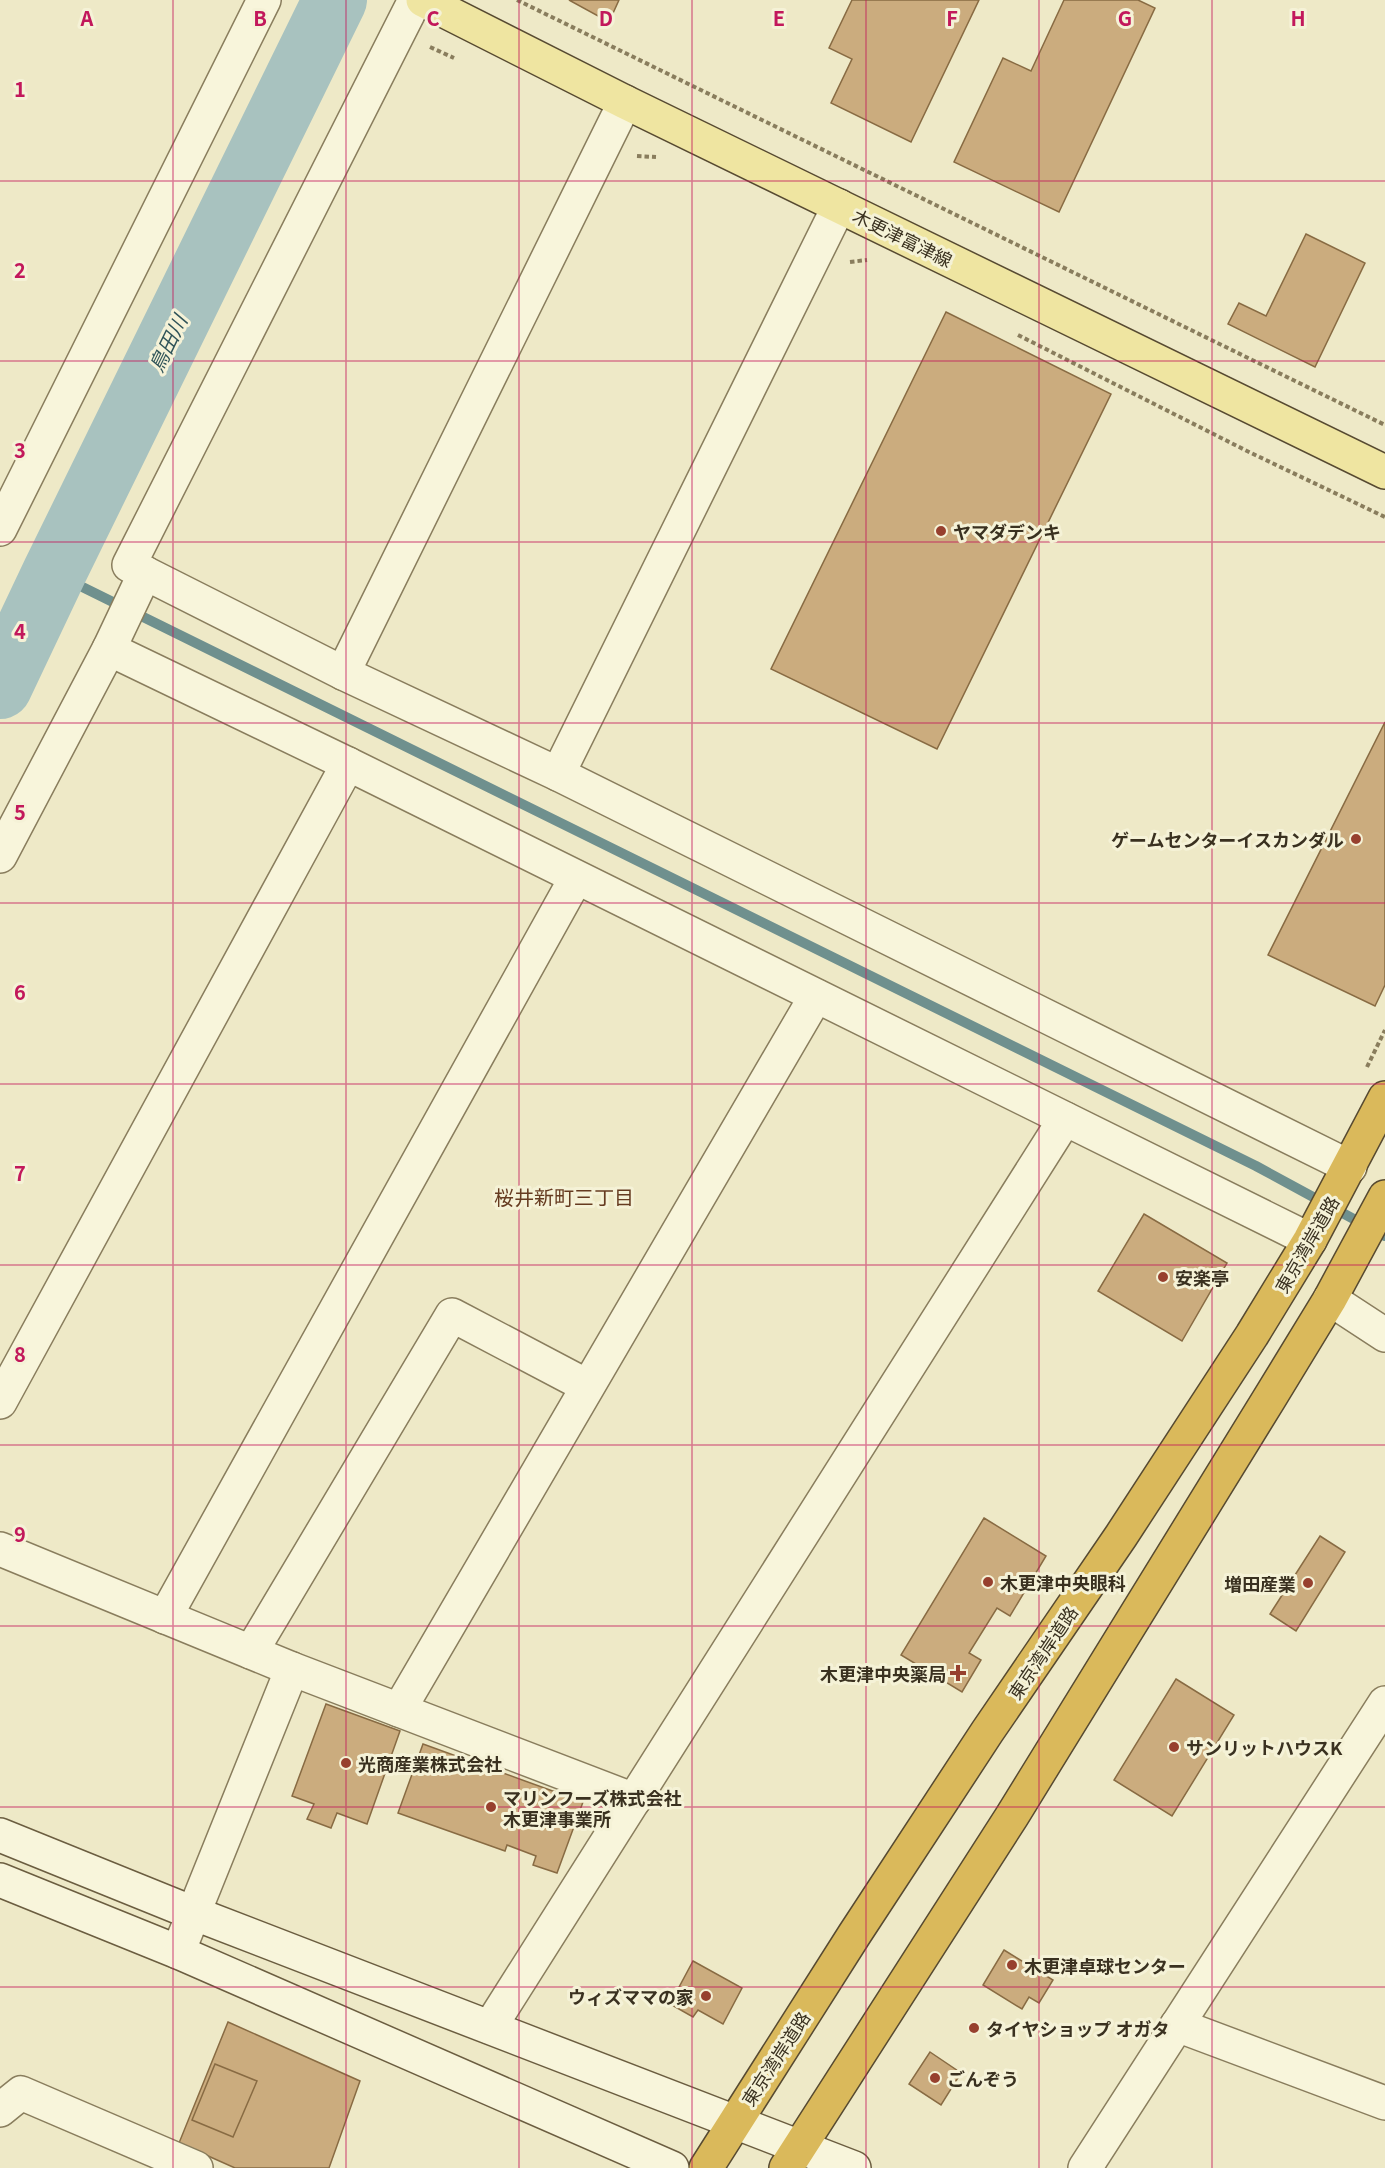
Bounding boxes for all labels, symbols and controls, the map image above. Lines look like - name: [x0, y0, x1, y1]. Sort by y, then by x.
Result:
- text: A: [80, 3, 94, 32]
- text: B: [253, 3, 267, 32]
- text: C: [426, 3, 440, 32]
- text: D: [599, 3, 613, 32]
- text: E: [773, 3, 785, 32]
- text: F: [946, 3, 958, 32]
- text: G: [1118, 3, 1132, 32]
- text: H: [1290, 3, 1306, 32]
- text: 1: [14, 74, 26, 103]
- street label: 木更津富津線: [849, 202, 957, 272]
- text: 2: [14, 255, 26, 284]
- water label: 鳥田川: [141, 308, 194, 376]
- text: 3: [14, 435, 26, 464]
- place label: ヤマダデンキ: [953, 518, 1061, 544]
- marker: ヤマダデンキ: [934, 524, 948, 538]
- text: 4: [14, 616, 26, 645]
- text: 5: [14, 797, 26, 826]
- place label: ゲームセンターイスカンダル: [1111, 826, 1344, 852]
- marker: ゲームセンターイスカンダル: [1349, 832, 1363, 846]
- text: 6: [14, 977, 26, 1006]
- text: 7: [14, 1158, 26, 1187]
- district label: 桜井新町三丁目: [494, 1182, 634, 1211]
- street label: 東京湾岸道路: [1268, 1191, 1344, 1297]
- place label: 安楽亭: [1175, 1264, 1229, 1290]
- marker: 安楽亭: [1156, 1270, 1170, 1284]
- text: 8: [14, 1339, 26, 1368]
- text: 9: [14, 1519, 26, 1548]
- place label: 木更津中央眼科: [1000, 1569, 1126, 1595]
- place label: 増田産業: [1224, 1570, 1296, 1596]
- marker: 木更津中央眼科: [981, 1575, 995, 1589]
- marker: 増田産業: [1301, 1576, 1315, 1590]
- street label: 東京湾岸道路: [1001, 1600, 1083, 1704]
- place label: 木更津中央薬局: [820, 1660, 946, 1686]
- marker: 木更津中央薬局: [951, 1666, 965, 1680]
- place label: サンリットハウスK: [1186, 1734, 1343, 1760]
- marker: サンリットハウスK: [1167, 1740, 1181, 1754]
- place label: 光商産業株式会社: [358, 1750, 502, 1776]
- marker: 光商産業株式会社: [339, 1756, 353, 1770]
- place label: マリンフーズ株式会社 木更津事業所: [503, 1784, 682, 1831]
- marker: マリンフーズ株式会社 木更津事業所: [484, 1800, 498, 1814]
- place label: 木更津卓球センター: [1024, 1952, 1186, 1978]
- marker: 木更津卓球センター: [1005, 1958, 1019, 1972]
- place label: ウィズママの家: [568, 1983, 694, 2009]
- marker: ウィズママの家: [699, 1989, 713, 2003]
- street label: 東京湾岸道路: [735, 2006, 815, 2110]
- place label: タイヤショップ オガタ: [986, 2015, 1170, 2041]
- marker: タイヤショップ オガタ: [967, 2021, 981, 2035]
- place label: ごんぞう: [947, 2065, 1019, 2091]
- marker: ごんぞう: [928, 2071, 942, 2085]

